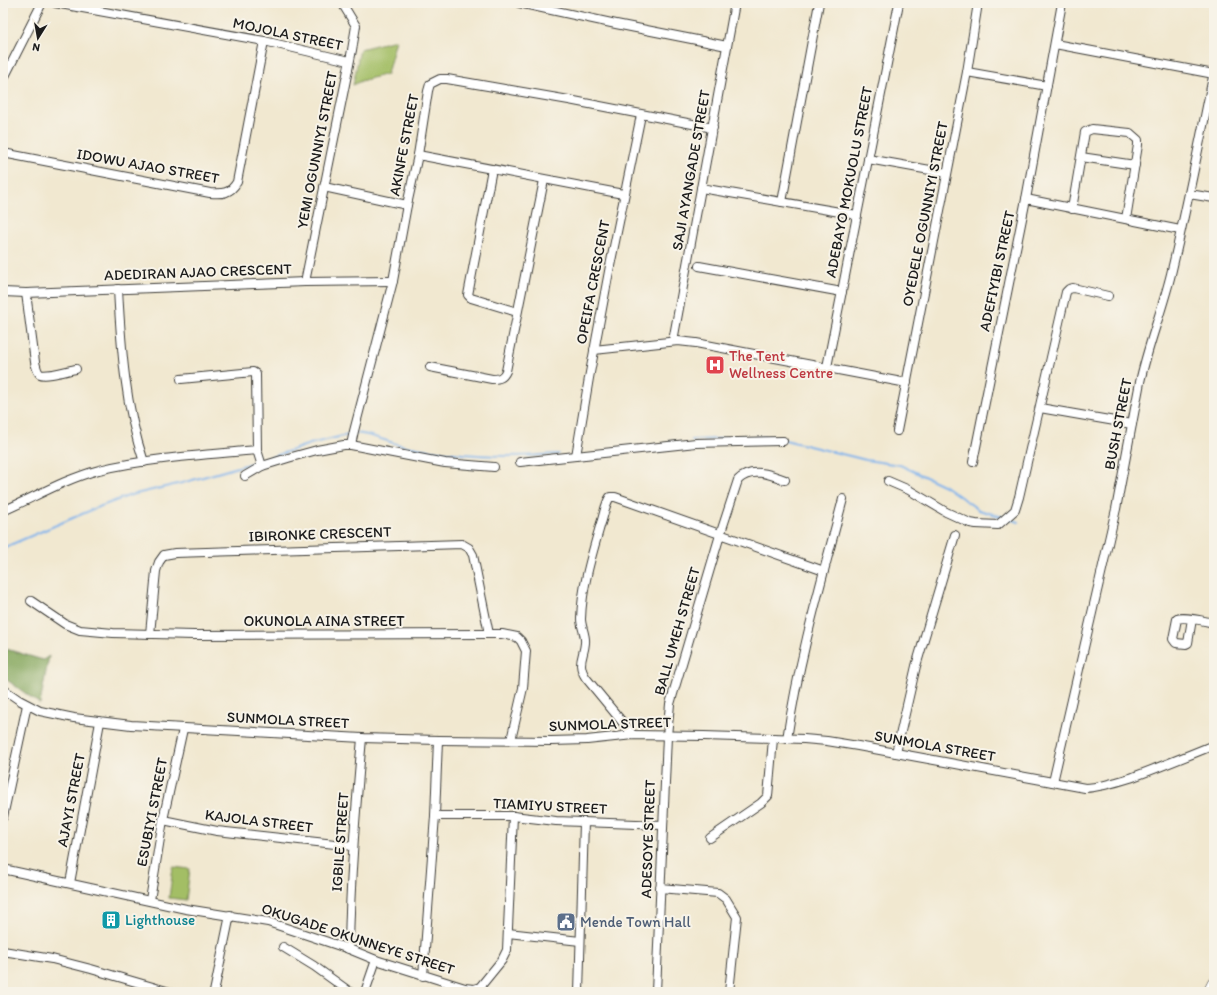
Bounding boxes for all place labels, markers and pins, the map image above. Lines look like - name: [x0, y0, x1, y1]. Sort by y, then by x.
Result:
- place label: The Tent Wellness Centre: [729, 347, 833, 382]
- hospital icon: The Tent Wellness Centre: [704, 354, 726, 376]
- building icon: Lighthouse: [100, 909, 122, 931]
- place label: Lighthouse: [125, 911, 195, 929]
- public building icon: Mende Town Hall: [555, 911, 577, 933]
- place label: Mende Town Hall: [580, 913, 691, 931]

